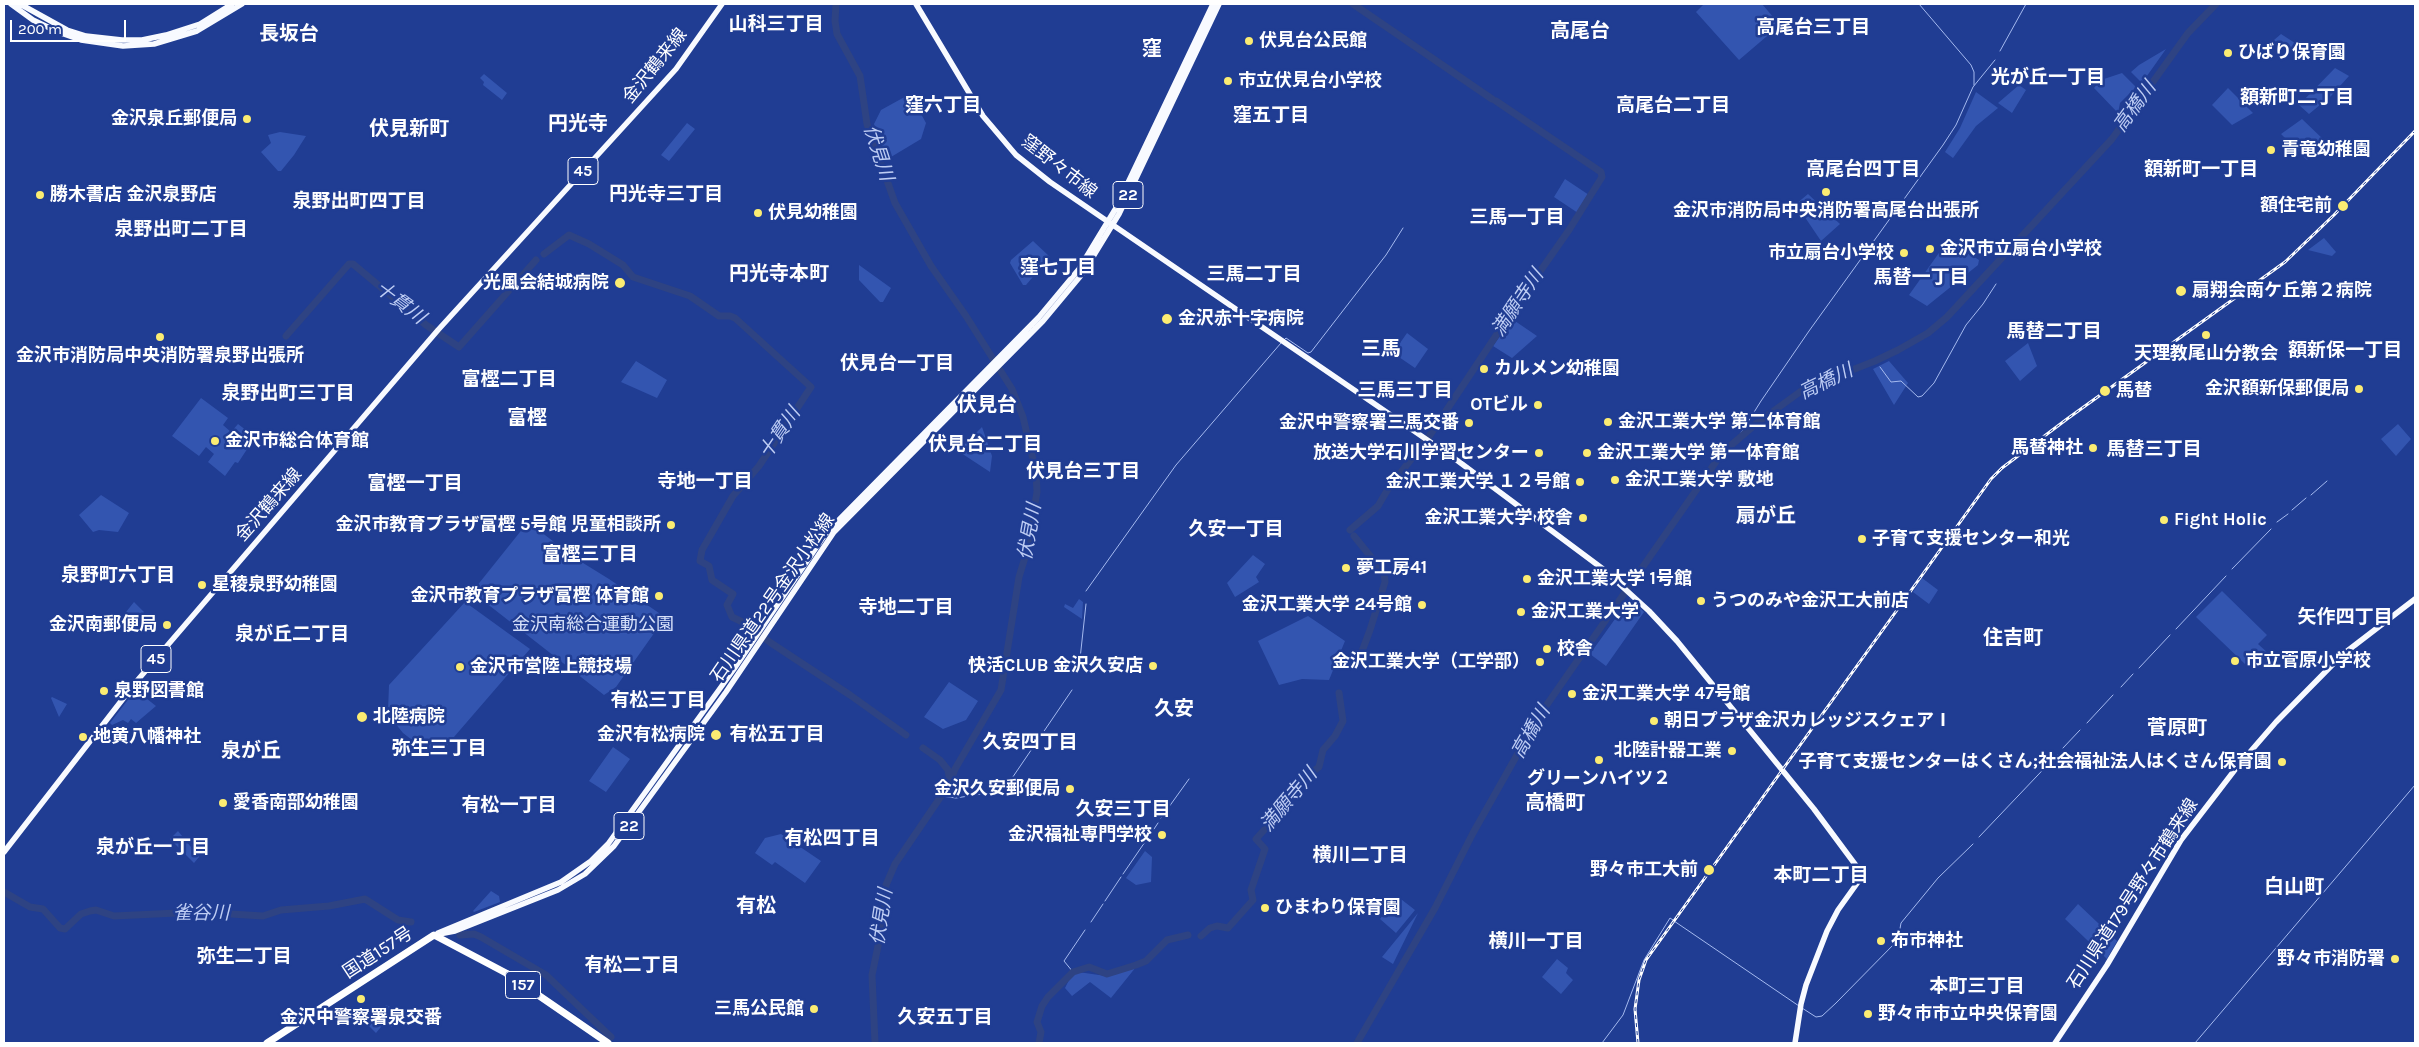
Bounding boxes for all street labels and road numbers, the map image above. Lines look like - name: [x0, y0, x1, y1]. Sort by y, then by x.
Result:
- street label: 金沢鶴来線: [618, 24, 692, 108]
- street label: 窪野々市線: [1017, 131, 1101, 203]
- road number: 45: [568, 158, 598, 185]
- road number: 22: [1113, 182, 1143, 208]
- street label: 金沢鶴来線: [231, 464, 307, 546]
- street label: 石川県道22号金沢小松線: [707, 510, 839, 686]
- road number: 45: [141, 646, 171, 672]
- street label: 石川県道179号野々市鶴来線: [2063, 795, 2203, 993]
- road number: 22: [614, 812, 644, 839]
- street label: 国道157号: [339, 923, 417, 983]
- road number: 157: [506, 972, 540, 998]

